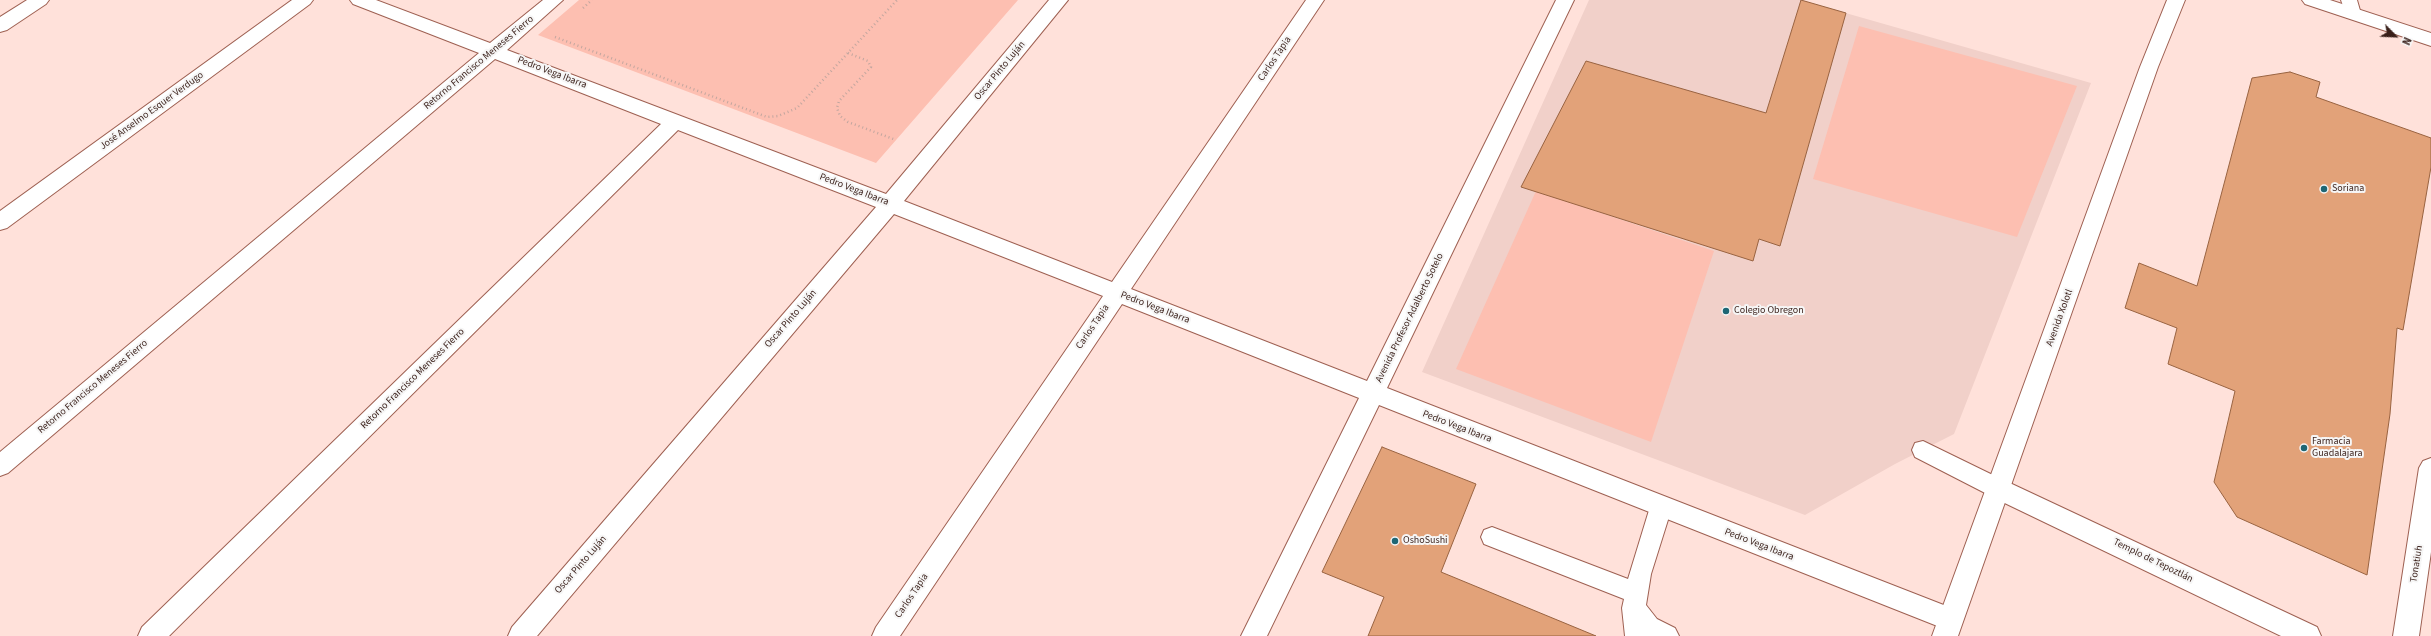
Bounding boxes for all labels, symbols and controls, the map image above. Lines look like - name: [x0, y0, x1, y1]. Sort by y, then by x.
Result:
- street label: Retorno Francisco Meneses Fierro: [422, 14, 536, 112]
- north arrow: [2375, 16, 2415, 56]
- street label: Carlos Tapia: [1256, 34, 1294, 84]
- text: N: [2398, 35, 2415, 47]
- street label: Oscar Pinto Luján: [972, 39, 1028, 103]
- street label: Pedro Vega Ibarra: [516, 54, 588, 92]
- street label: José Anselmo Esquer Verdugo: [98, 69, 206, 153]
- street label: Pedro Vega Ibarra: [818, 171, 890, 209]
- place label: Soriana: [2332, 183, 2364, 195]
- marker: Soriana: [2319, 184, 2329, 194]
- street label: Avenida Profesor Adalberto Sotelo: [1373, 251, 1447, 385]
- street label: Oscar Pinto Luján: [762, 287, 820, 351]
- street label: Avenida Xolotl: [2044, 288, 2076, 348]
- street label: Pedro Vega Ibarra: [1119, 289, 1191, 327]
- street label: Carlos Tapia: [1074, 302, 1112, 352]
- place label: Colegio Obregon: [1734, 305, 1804, 317]
- marker: Colegio Obregon: [1721, 306, 1731, 316]
- street label: Retorno Francisco Meneses Fierro: [359, 326, 467, 432]
- street label: Retorno Francisco Meneses Fierro: [36, 338, 150, 436]
- street label: Pedro Vega Ibarra: [1421, 408, 1493, 446]
- place label: Farmacia Guadalajara: [2312, 436, 2363, 460]
- marker: Farmacia Guadalajara: [2299, 443, 2309, 453]
- street label: Pedro Vega Ibarra: [1723, 526, 1795, 564]
- street label: Oscar Pinto Luján: [552, 533, 610, 597]
- place label: OshoSushi: [1403, 535, 1448, 547]
- marker: OshoSushi: [1390, 536, 1400, 546]
- street label: Templo de Tepoztlán: [2111, 536, 2195, 586]
- street label: Tonatiuh: [2408, 545, 2426, 583]
- street label: Carlos Tapia: [893, 571, 931, 621]

